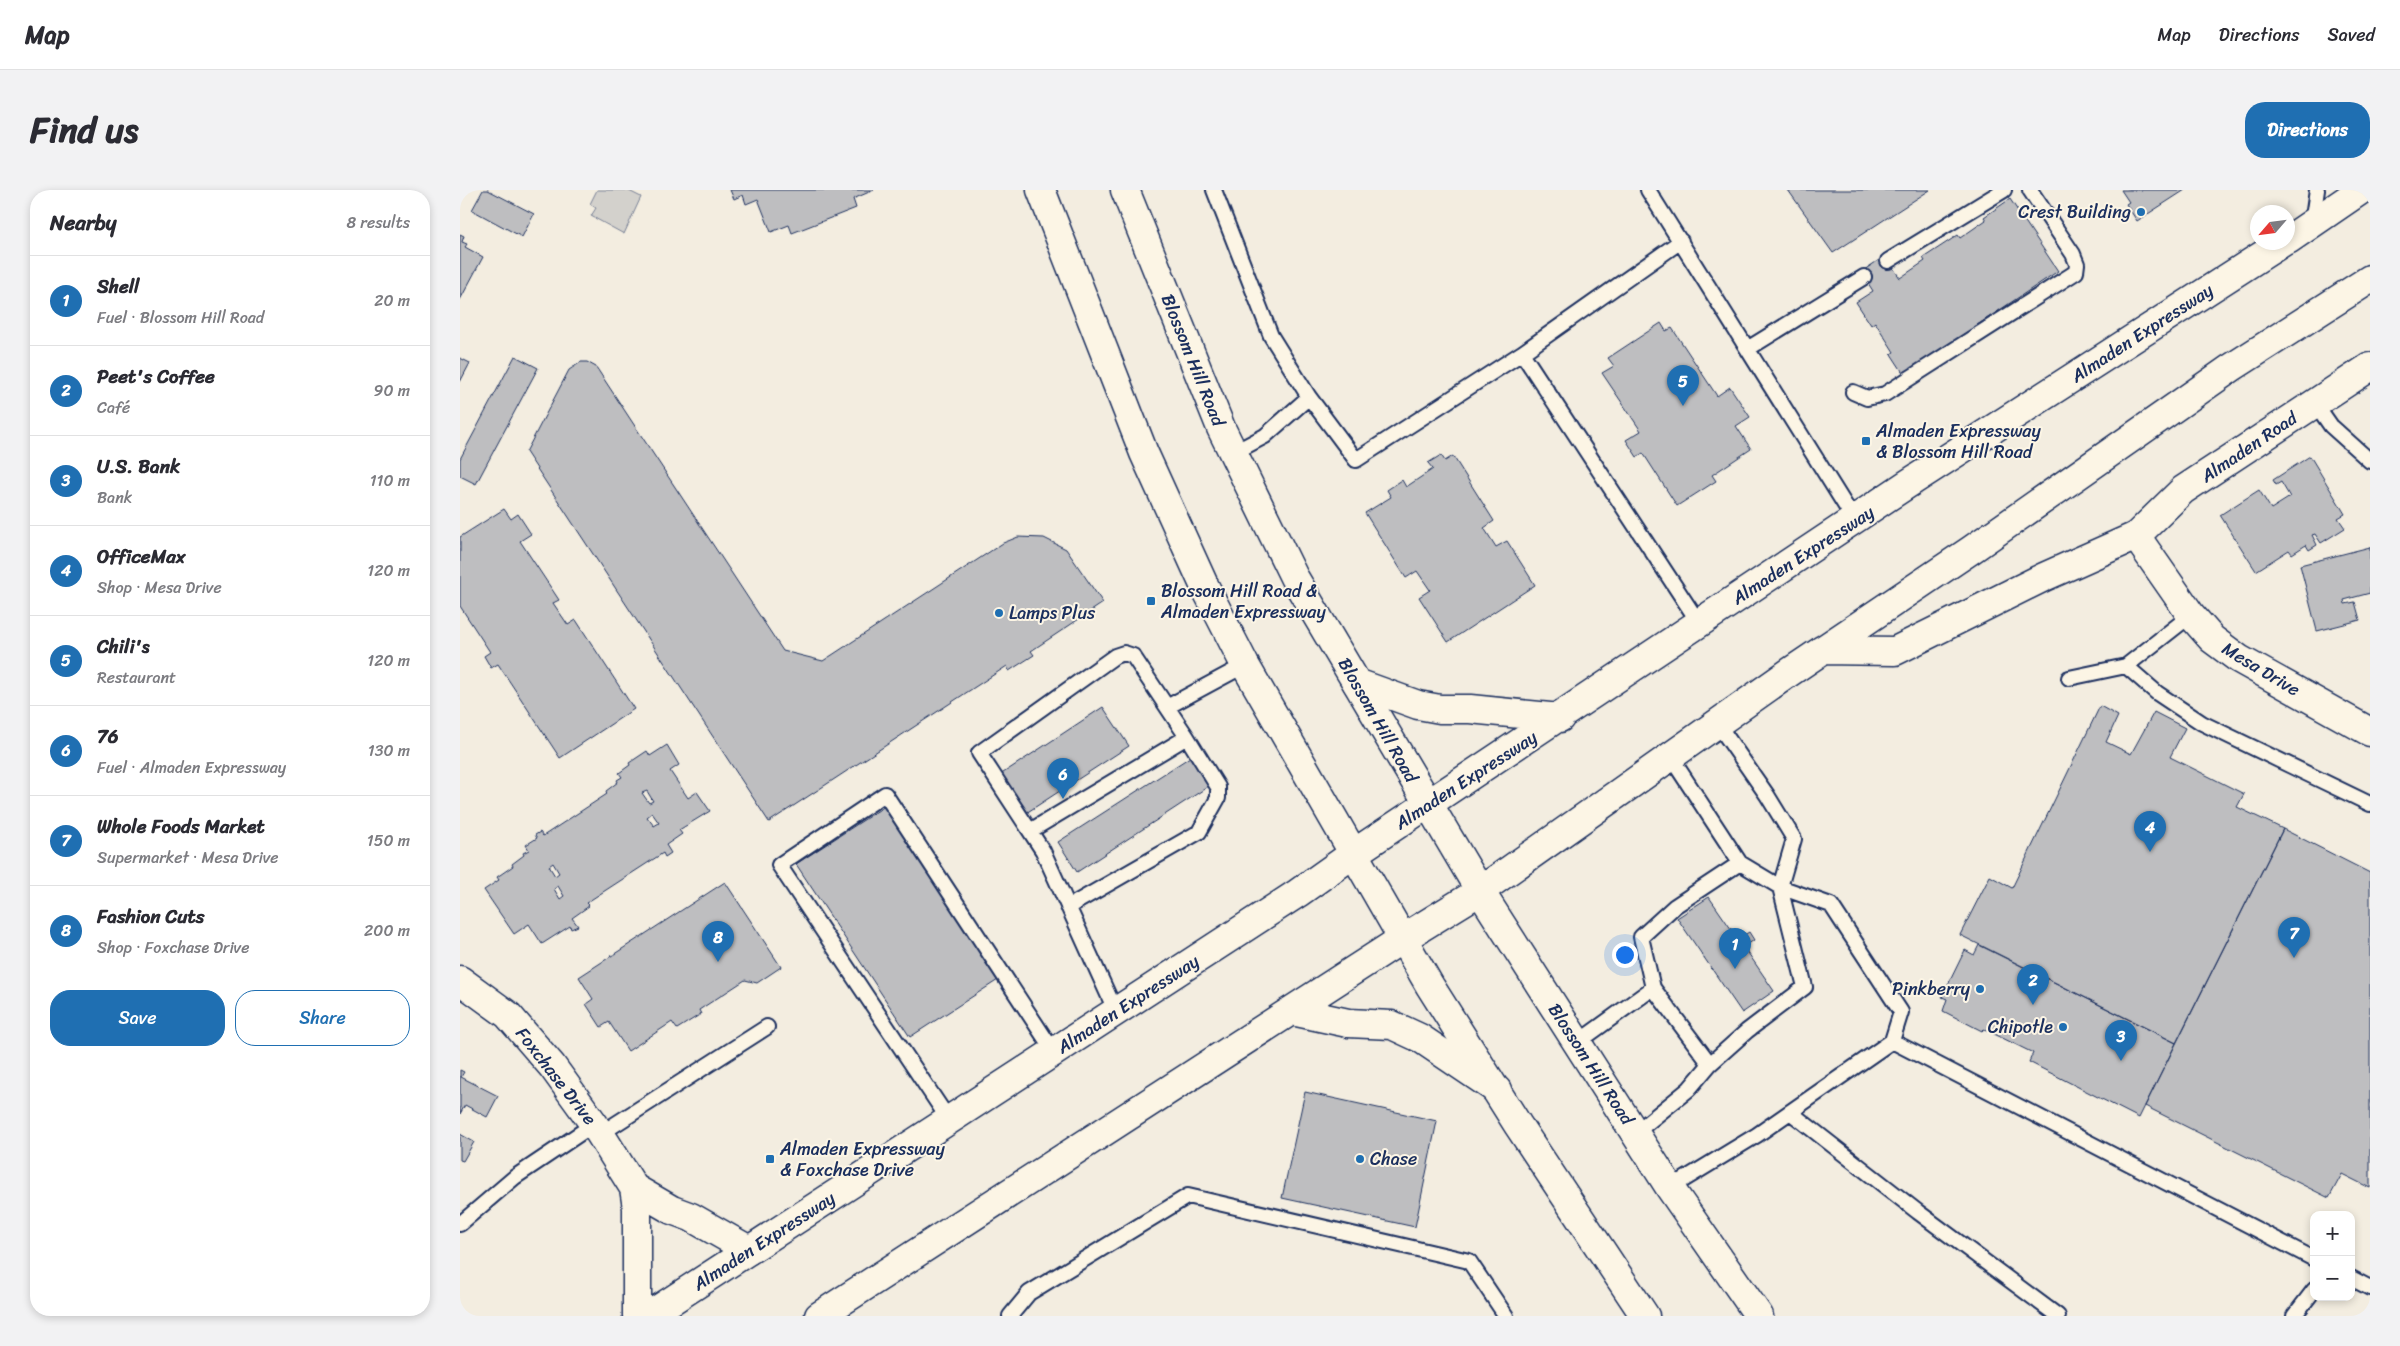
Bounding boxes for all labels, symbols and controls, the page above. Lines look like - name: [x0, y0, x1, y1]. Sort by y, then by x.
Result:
- text: Map: [25, 14, 69, 56]
- text: Map: [2158, 19, 2191, 51]
- text: Directions: [2219, 19, 2300, 51]
- text: Saved: [2328, 19, 2375, 51]
- text: Find us: [30, 99, 138, 161]
- button: Directions: [2245, 102, 2370, 158]
- place label: Crest Building: [2018, 196, 2131, 228]
- text: Nearby: [50, 204, 116, 242]
- north arrow: [2250, 205, 2295, 250]
- marker: Crest Building: [2135, 206, 2147, 218]
- text: 8 results: [347, 208, 410, 237]
- text: Shell: [97, 270, 139, 303]
- street label: Almaden Expressway: [2063, 274, 2220, 392]
- text: 1: [63, 286, 69, 315]
- text: 20 m: [374, 286, 410, 315]
- street label: Blossom Hill Road: [1152, 289, 1235, 432]
- text: Fuel · Blossom Hill Road: [97, 303, 264, 332]
- text: Peet's Coffee: [97, 360, 215, 393]
- pin: 5: [1667, 365, 1699, 406]
- text: 2: [61, 376, 71, 405]
- text: 90 m: [374, 376, 410, 405]
- text: Café: [97, 393, 130, 422]
- street label: Almaden Road: [2193, 402, 2305, 492]
- place label: Almaden Expressway & Blossom Hill Road: [1875, 415, 2041, 468]
- marker: Almaden Expressway & Blossom Hill Road: [1860, 435, 1872, 447]
- text: U.S. Bank: [97, 450, 180, 483]
- text: 3: [62, 466, 70, 495]
- text: 110 m: [370, 466, 410, 495]
- text: Bank: [97, 483, 132, 512]
- street label: Almaden Expressway: [1724, 496, 1881, 614]
- text: OfficeMax: [97, 540, 185, 573]
- text: 4: [61, 556, 71, 585]
- text: 120 m: [367, 556, 410, 585]
- text: Shop · Mesa Drive: [97, 573, 222, 602]
- place label: Blossom Hill Road & Almaden Expressway: [1160, 575, 1326, 628]
- marker: Blossom Hill Road & Almaden Expressway: [1145, 595, 1157, 607]
- place label: Lamps Plus: [1009, 597, 1096, 629]
- marker: Lamps Plus: [993, 607, 1005, 619]
- text: Chili's: [97, 630, 150, 663]
- street label: Mesa Drive: [2216, 633, 2306, 705]
- text: 5: [61, 646, 71, 675]
- text: 120 m: [367, 646, 410, 675]
- street label: Blossom Hill Road: [1329, 651, 1428, 790]
- text: Restaurant: [97, 663, 176, 692]
- text: 76: [97, 720, 119, 753]
- street label: Almaden Expressway: [1387, 721, 1544, 839]
- text: 6: [61, 736, 71, 765]
- text: 130 m: [368, 736, 410, 765]
- text: Fuel · Almaden Expressway: [97, 753, 286, 782]
- pin: 6: [1047, 758, 1079, 799]
- text: Whole Foods Market: [97, 810, 265, 843]
- pin: 4: [2134, 811, 2166, 852]
- text: 7: [61, 826, 71, 855]
- text: 150 m: [367, 826, 410, 855]
- text: Supermarket · Mesa Drive: [97, 843, 279, 872]
- text: Fashion Cuts: [97, 900, 205, 933]
- text: 8: [61, 916, 71, 945]
- text: 200 m: [364, 916, 410, 945]
- pin: 7: [2278, 917, 2310, 958]
- pin: 8: [702, 921, 734, 962]
- pin: 1: [1719, 928, 1751, 969]
- text: Shop · Foxchase Drive: [97, 933, 249, 962]
- your location: [1612, 942, 1638, 968]
- street label: Almaden Expressway: [1049, 945, 1206, 1063]
- pin: 2: [2017, 964, 2049, 1005]
- place label: Pinkberry: [1892, 973, 1971, 1005]
- marker: Pinkberry: [1974, 983, 1986, 995]
- button: Save: [50, 990, 225, 1046]
- button: Share: [235, 990, 410, 1046]
- street label: Blossom Hill Road: [1539, 997, 1643, 1133]
- place label: Chipotle: [1988, 1011, 2053, 1043]
- street label: Foxchase Drive: [507, 1020, 605, 1132]
- pin: 3: [2105, 1020, 2137, 1061]
- marker: Chipotle: [2057, 1021, 2069, 1033]
- place label: Almaden Expressway & Foxchase Drive: [779, 1133, 945, 1186]
- place label: Chase: [1370, 1143, 1417, 1175]
- marker: Almaden Expressway & Foxchase Drive: [764, 1153, 776, 1165]
- marker: Chase: [1354, 1153, 1366, 1165]
- street label: Almaden Expressway: [685, 1182, 842, 1300]
- map controls: [2310, 1211, 2355, 1301]
- button: +: [2310, 1211, 2355, 1256]
- button: −: [2310, 1256, 2355, 1301]

